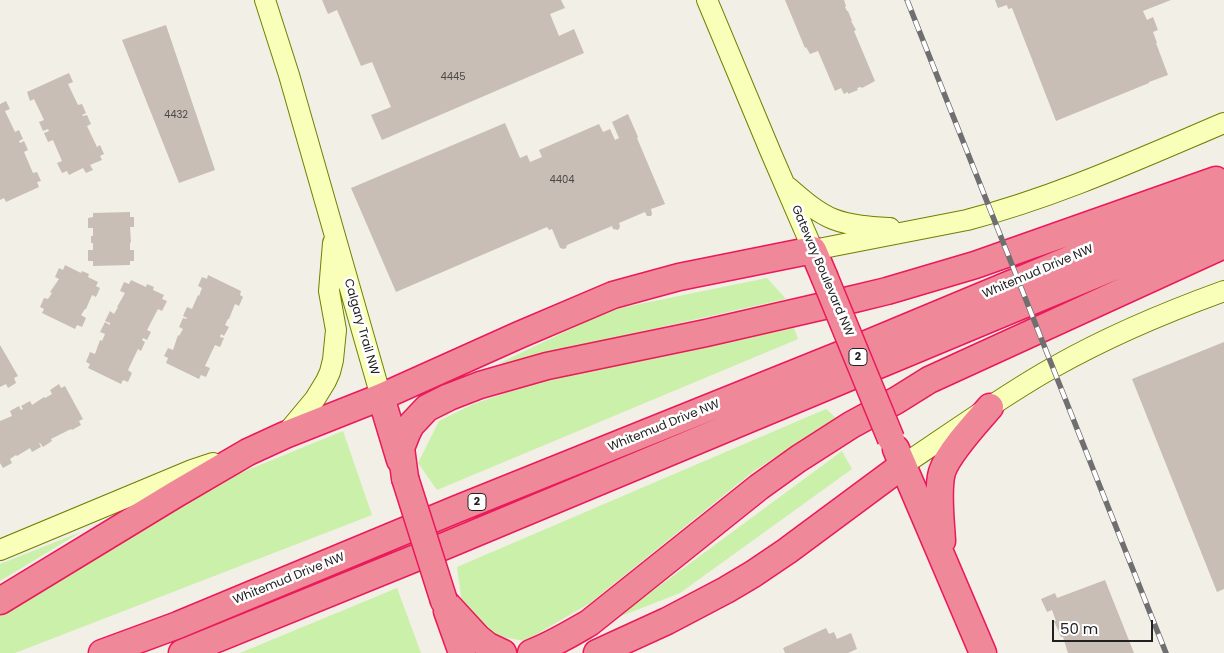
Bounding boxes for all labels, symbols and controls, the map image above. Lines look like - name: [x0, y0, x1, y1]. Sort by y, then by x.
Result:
- house number: 4445: [440, 71, 466, 83]
- house number: 4432: [164, 109, 188, 121]
- house number: 4404: [549, 174, 575, 186]
- street label: Gateway Boulevard NW: [788, 203, 856, 339]
- street label: Whitemud Drive NW: [980, 242, 1096, 302]
- street label: Calgary Trail NW: [340, 277, 382, 377]
- road number: 2: [849, 348, 867, 366]
- street label: Whitemud Drive NW: [606, 397, 722, 455]
- road number: 2: [468, 494, 486, 511]
- street label: Whitemud Drive NW: [231, 550, 347, 608]
- scale bar: [1054, 610, 1155, 642]
- text: 50 m: [1060, 618, 1098, 639]

